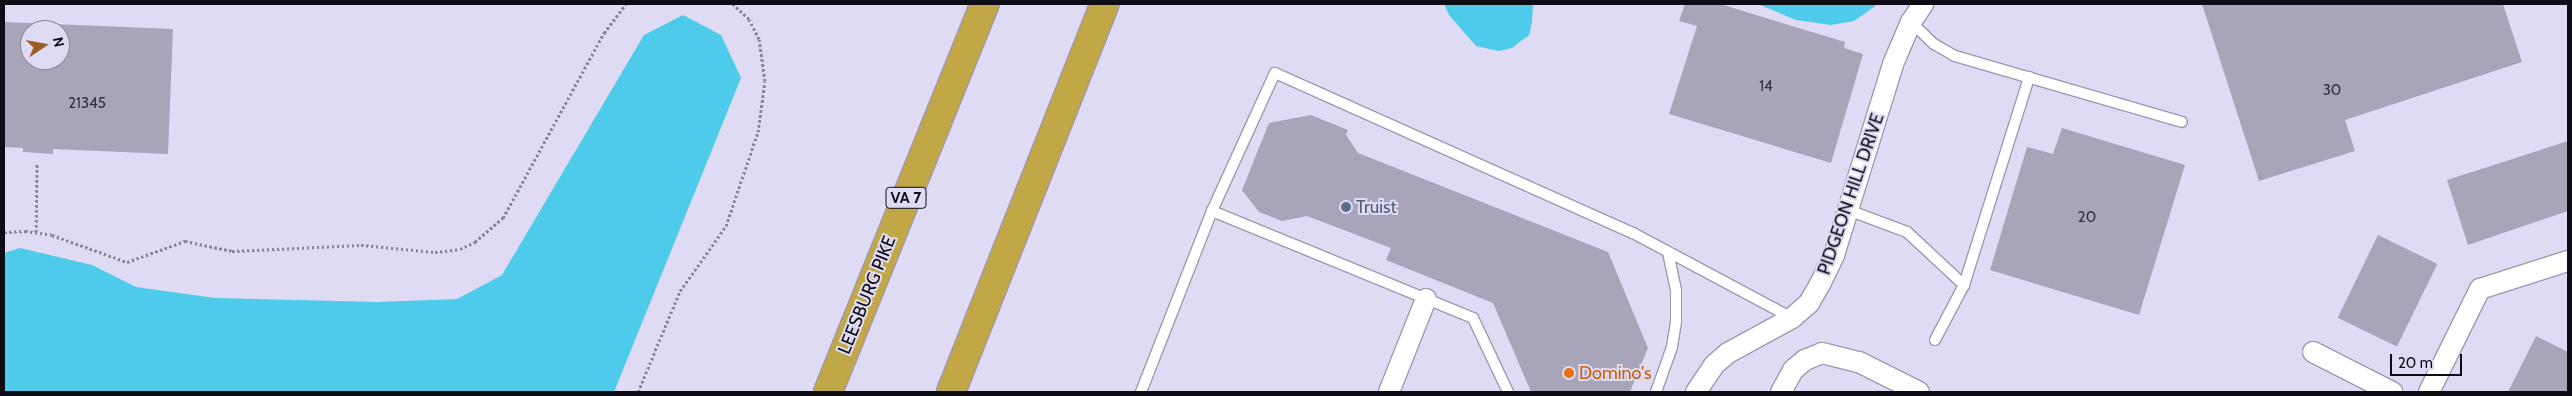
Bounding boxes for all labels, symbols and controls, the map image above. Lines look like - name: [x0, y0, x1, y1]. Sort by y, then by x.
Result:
- north arrow: [20, 20, 70, 70]
- text: N: [49, 35, 69, 49]
- house number: 14: [1759, 78, 1773, 96]
- house number: 30: [2323, 82, 2341, 100]
- house number: 21345: [68, 95, 106, 113]
- street label: PIDGEON HILL DRIVE: [1813, 110, 1889, 278]
- road number: VA 7: [885, 184, 927, 212]
- place label: Truist: [1356, 196, 1396, 218]
- marker: Truist: [1340, 201, 1352, 213]
- house number: 20: [2078, 209, 2096, 227]
- street label: LEESBURG PIKE: [834, 233, 900, 357]
- scale bar: [2392, 344, 2464, 376]
- text: 20 m: [2398, 354, 2433, 372]
- place label: Domino's: [1579, 362, 1651, 384]
- marker: Domino's: [1563, 367, 1575, 379]

